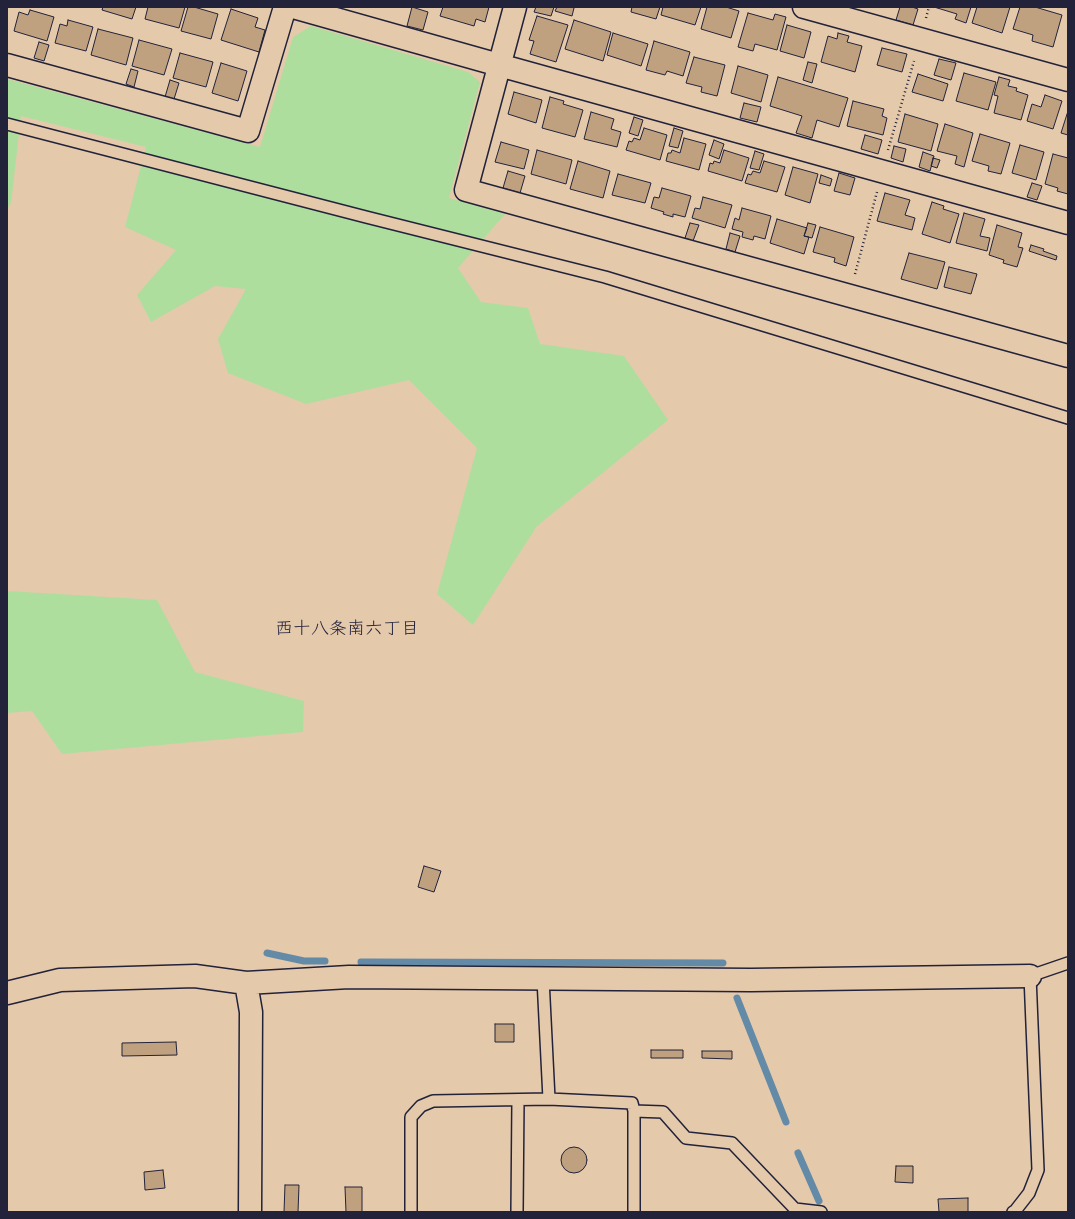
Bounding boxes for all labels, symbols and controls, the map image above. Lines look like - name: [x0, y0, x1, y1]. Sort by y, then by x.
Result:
- district label: 西十八条南六丁目: [275, 620, 419, 642]

